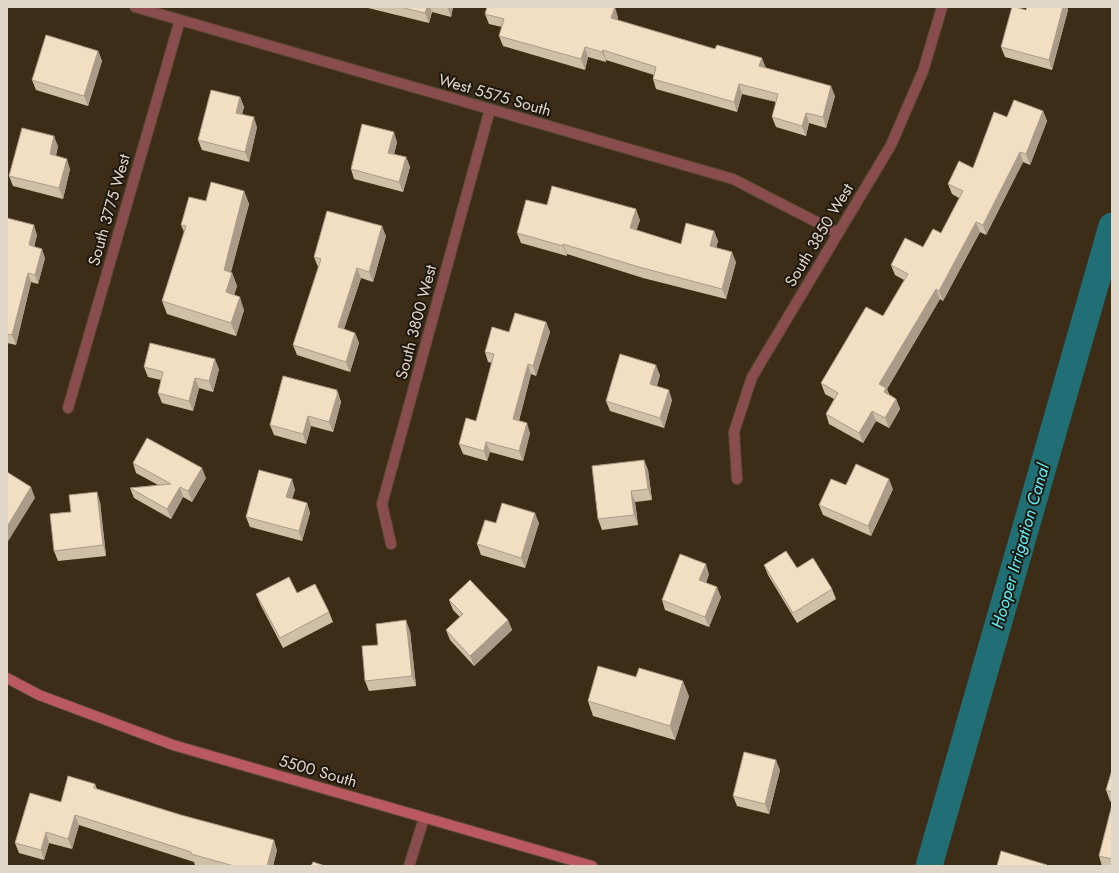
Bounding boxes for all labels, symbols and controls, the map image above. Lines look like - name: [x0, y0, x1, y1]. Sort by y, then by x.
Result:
- street label: West 5575 South: [436, 68, 554, 122]
- street label: South 3775 West: [82, 151, 136, 269]
- street label: South 3850 West: [779, 179, 859, 291]
- street label: South 3800 West: [390, 262, 442, 382]
- water label: Hooper Irrigation Canal: [985, 460, 1055, 631]
- street label: 5500 South: [276, 749, 360, 793]

